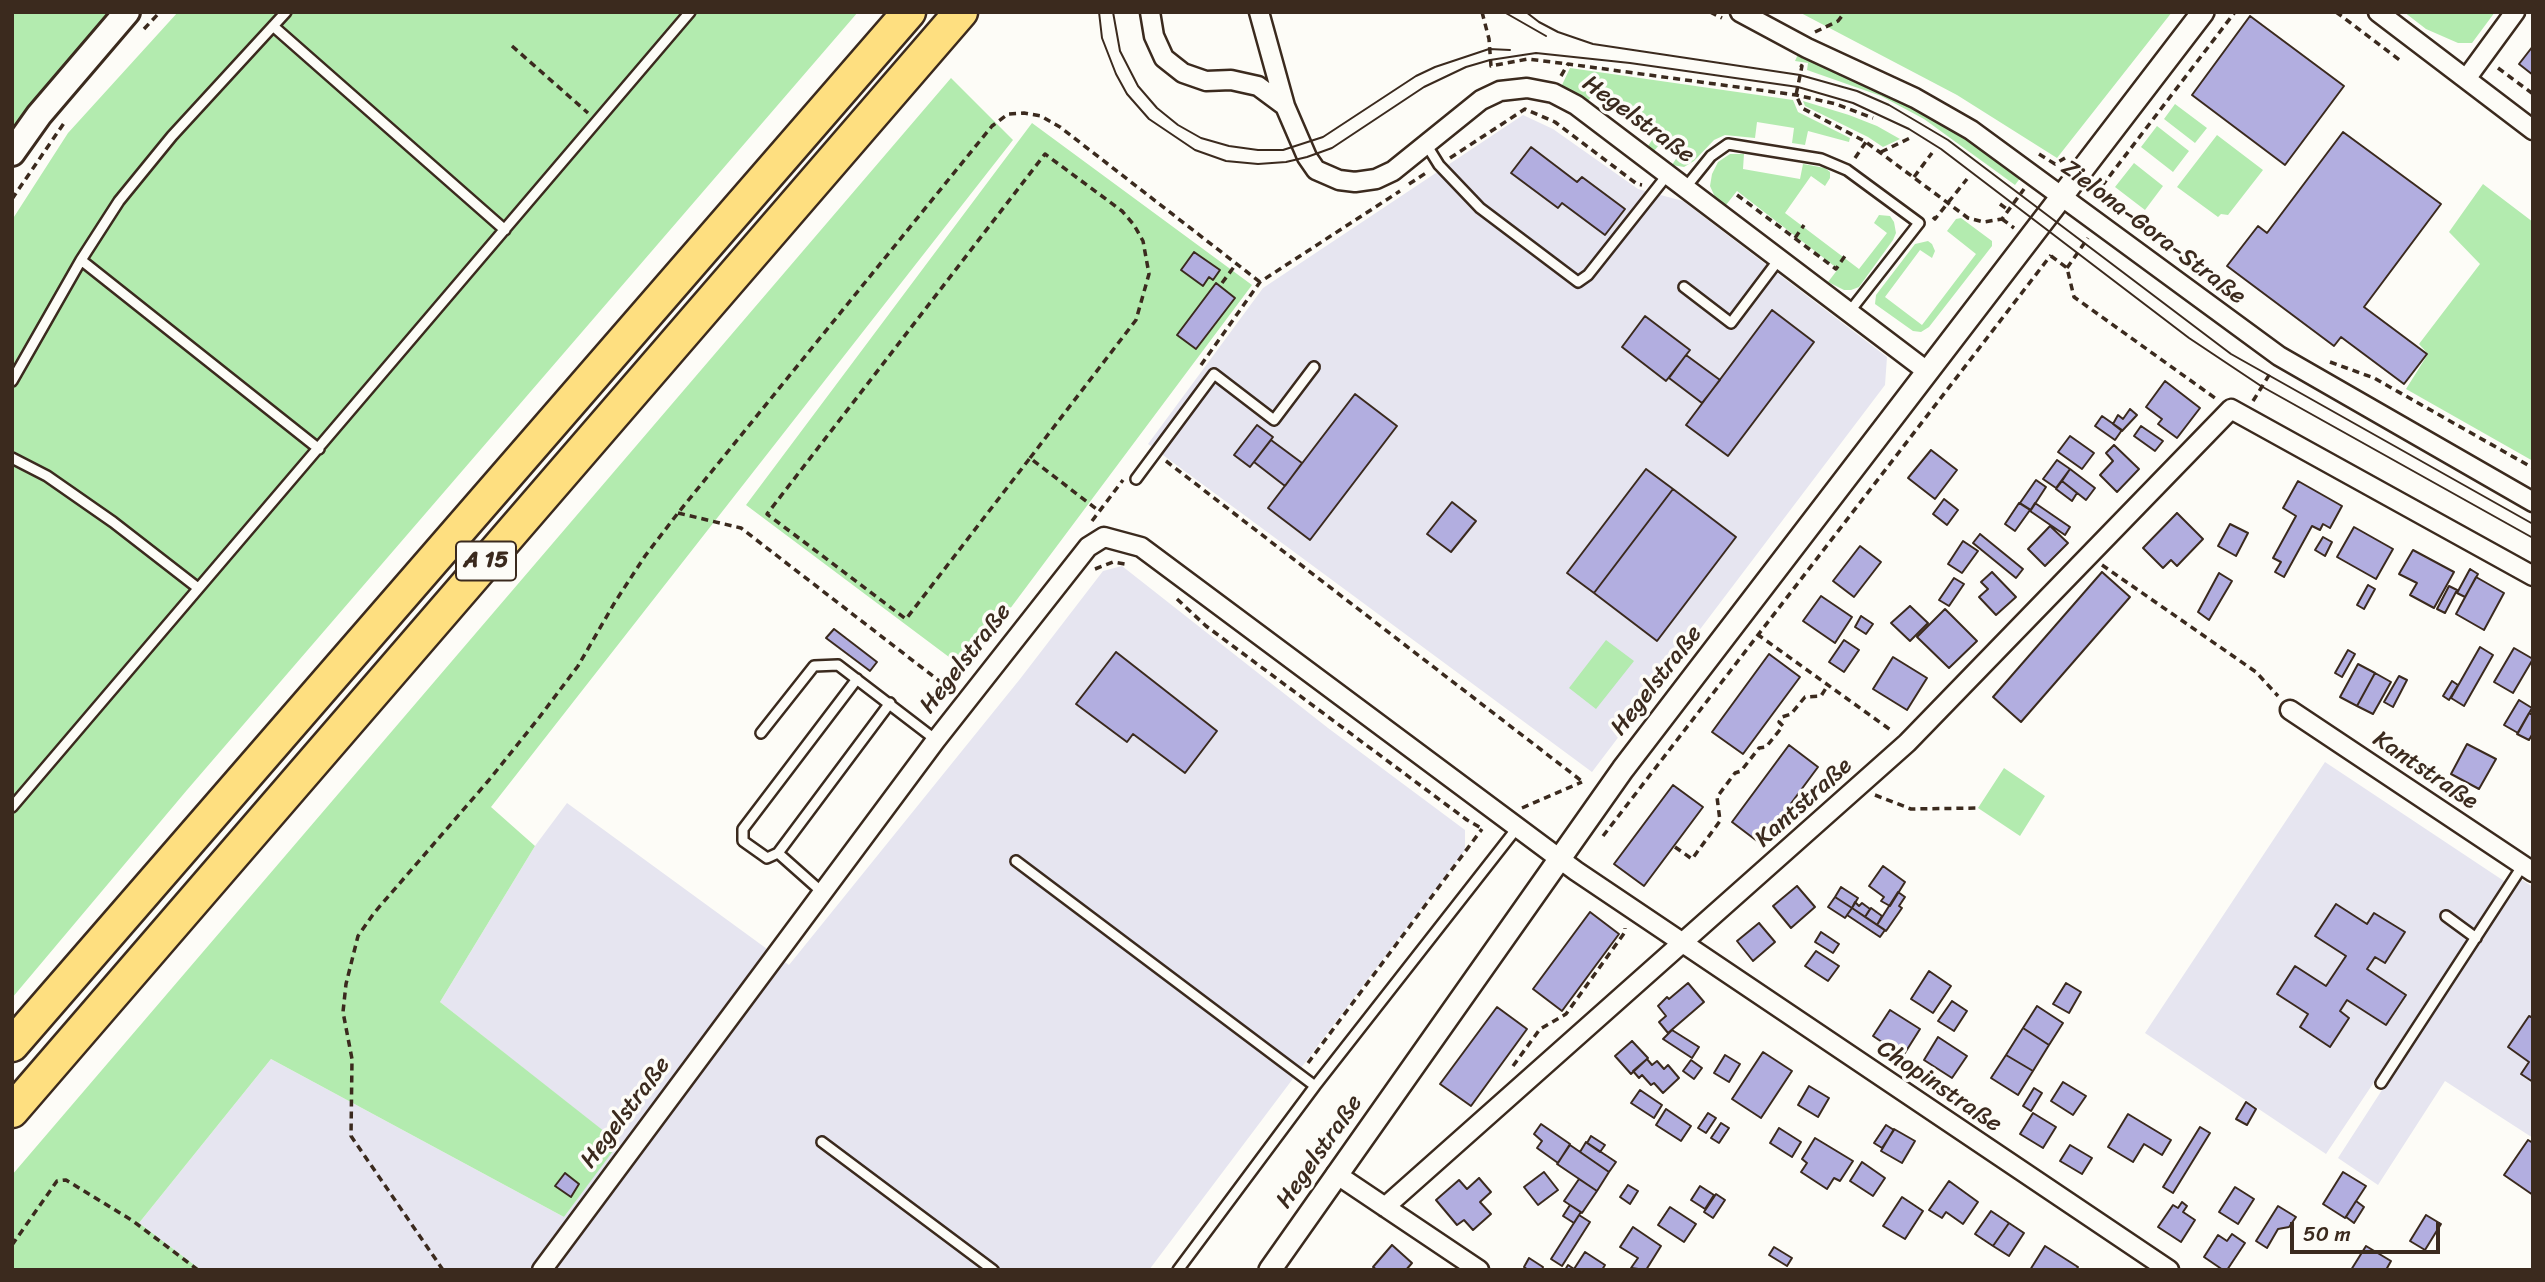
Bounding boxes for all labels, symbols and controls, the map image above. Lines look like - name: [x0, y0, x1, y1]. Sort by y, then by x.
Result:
- street label: Hegelstraße: [1576, 70, 1700, 170]
- street label: Zielona-Gora-Straße: [2055, 154, 2251, 312]
- road number: A 15: [456, 541, 516, 580]
- street label: Hegelstraße: [914, 598, 1018, 720]
- street label: Hegelstraße: [1605, 620, 1709, 742]
- street label: Kantstraße: [2367, 725, 2483, 817]
- street label: Kantstraße: [1750, 752, 1858, 854]
- street label: Chopinstraße: [1871, 1035, 2007, 1139]
- street label: Hegelstraße: [575, 1052, 677, 1174]
- street label: Hegelstraße: [1270, 1090, 1370, 1214]
- scale bar: [2293, 1208, 2444, 1252]
- text: 50 m: [2303, 1215, 2351, 1253]

